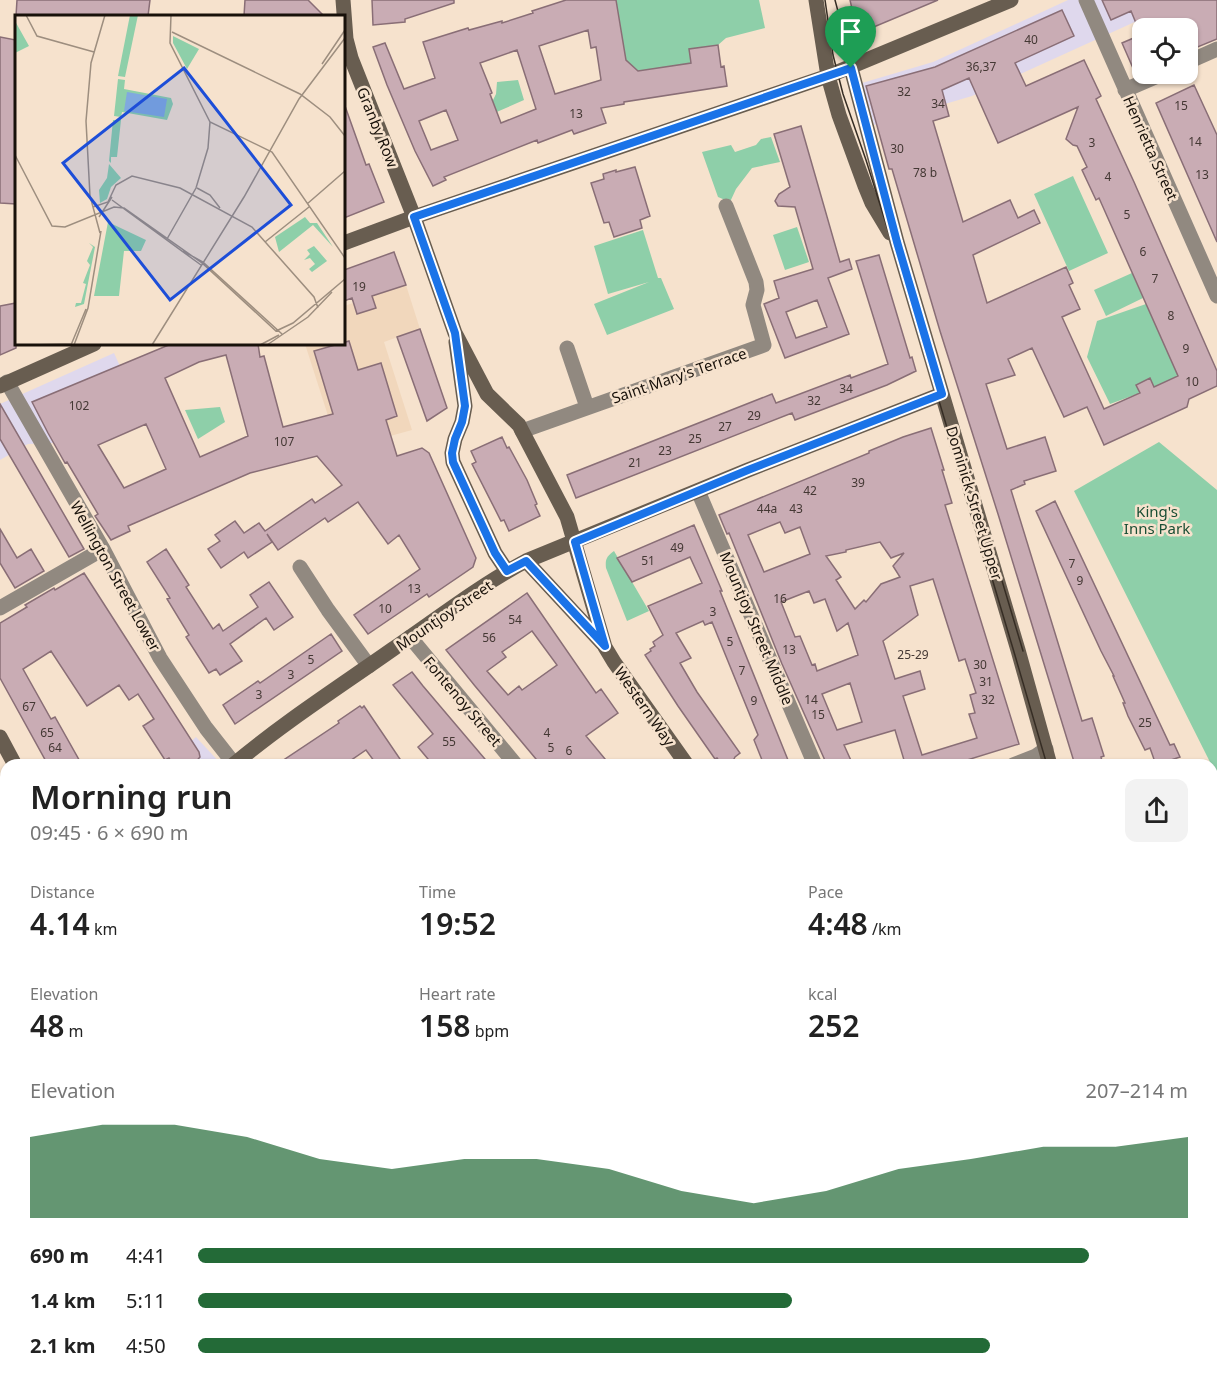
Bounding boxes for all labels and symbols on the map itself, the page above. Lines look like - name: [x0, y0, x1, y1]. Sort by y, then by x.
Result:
- pin: [825, 6, 876, 68]
- inset map: [15, 15, 345, 345]
- house number: 40: [1024, 31, 1038, 48]
- house number: 36,37: [966, 58, 996, 75]
- house number: 32: [897, 83, 911, 100]
- street label: Granby Row: [353, 84, 403, 170]
- street label: Henrietta Street: [1119, 93, 1183, 204]
- house number: 34: [931, 95, 945, 112]
- house number: 15: [1174, 97, 1188, 114]
- house number: 13: [569, 105, 583, 122]
- house number: 14: [1188, 133, 1202, 150]
- house number: 3: [1089, 134, 1096, 151]
- house number: 30: [890, 140, 904, 157]
- house number: 78 b: [913, 164, 937, 181]
- house number: 13: [1195, 166, 1209, 183]
- house number: 4: [1105, 168, 1112, 185]
- house number: 5: [1124, 206, 1131, 223]
- house number: 6: [1140, 243, 1147, 260]
- house number: 7: [1152, 270, 1159, 287]
- house number: 19: [352, 278, 366, 295]
- house number: 8: [1168, 307, 1175, 324]
- house number: 9: [1183, 340, 1190, 357]
- street label: Saint Mary's Terrace: [609, 343, 749, 407]
- house number: 10: [1185, 373, 1199, 390]
- house number: 34: [839, 380, 853, 397]
- house number: 32: [807, 392, 821, 409]
- house number: 102: [69, 397, 89, 414]
- house number: 29: [747, 407, 761, 424]
- house number: 27: [718, 418, 732, 435]
- street label: Dominick Street Upper: [942, 424, 1008, 582]
- house number: 25: [688, 430, 702, 447]
- house number: 107: [274, 433, 294, 450]
- house number: 23: [658, 442, 672, 459]
- house number: 21: [628, 454, 642, 471]
- house number: 39: [851, 474, 865, 491]
- house number: 42: [803, 482, 817, 499]
- street label: Wellington Street Lower: [66, 497, 166, 655]
- house number: 44a: [757, 500, 777, 517]
- house number: 43: [789, 500, 803, 517]
- park label: King's Inns Park: [1124, 501, 1190, 538]
- house number: 49: [670, 539, 684, 556]
- street label: Mountjoy Street Middle: [716, 548, 798, 708]
- house number: 51: [641, 552, 655, 569]
- house number: 7: [1069, 555, 1076, 572]
- house number: 9: [1077, 572, 1084, 589]
- street label: Mountjoy Street: [392, 575, 497, 655]
- house number: 13: [407, 580, 421, 597]
- house number: 16: [773, 590, 787, 607]
- house number: 10: [378, 600, 392, 617]
- house number: 3: [710, 603, 717, 620]
- house number: 54: [508, 611, 522, 628]
- house number: 56: [482, 629, 496, 646]
- house number: 5: [727, 633, 734, 650]
- house number: 13: [782, 641, 796, 658]
- house number: 25-29: [897, 646, 929, 663]
- house number: 5: [308, 651, 315, 668]
- street label: Fontenoy Street: [420, 652, 507, 751]
- house number: 30: [973, 656, 987, 673]
- street label: Western Way: [610, 662, 680, 750]
- house number: 7: [739, 662, 746, 679]
- house number: 3: [288, 666, 295, 683]
- house number: 31: [979, 673, 993, 690]
- house number: 3: [256, 686, 263, 703]
- house number: 14: [804, 691, 818, 708]
- house number: 32: [981, 691, 995, 708]
- house number: 9: [751, 692, 758, 709]
- house number: 67: [22, 698, 36, 715]
- house number: 15: [811, 706, 825, 723]
- house number: 25: [1138, 714, 1152, 731]
- house number: 65: [40, 724, 54, 741]
- house number: 4: [544, 724, 551, 741]
- house number: 55: [442, 733, 456, 750]
- house number: 64: [48, 739, 62, 756]
- house number: 5: [548, 739, 555, 756]
- house number: 6: [566, 742, 573, 759]

